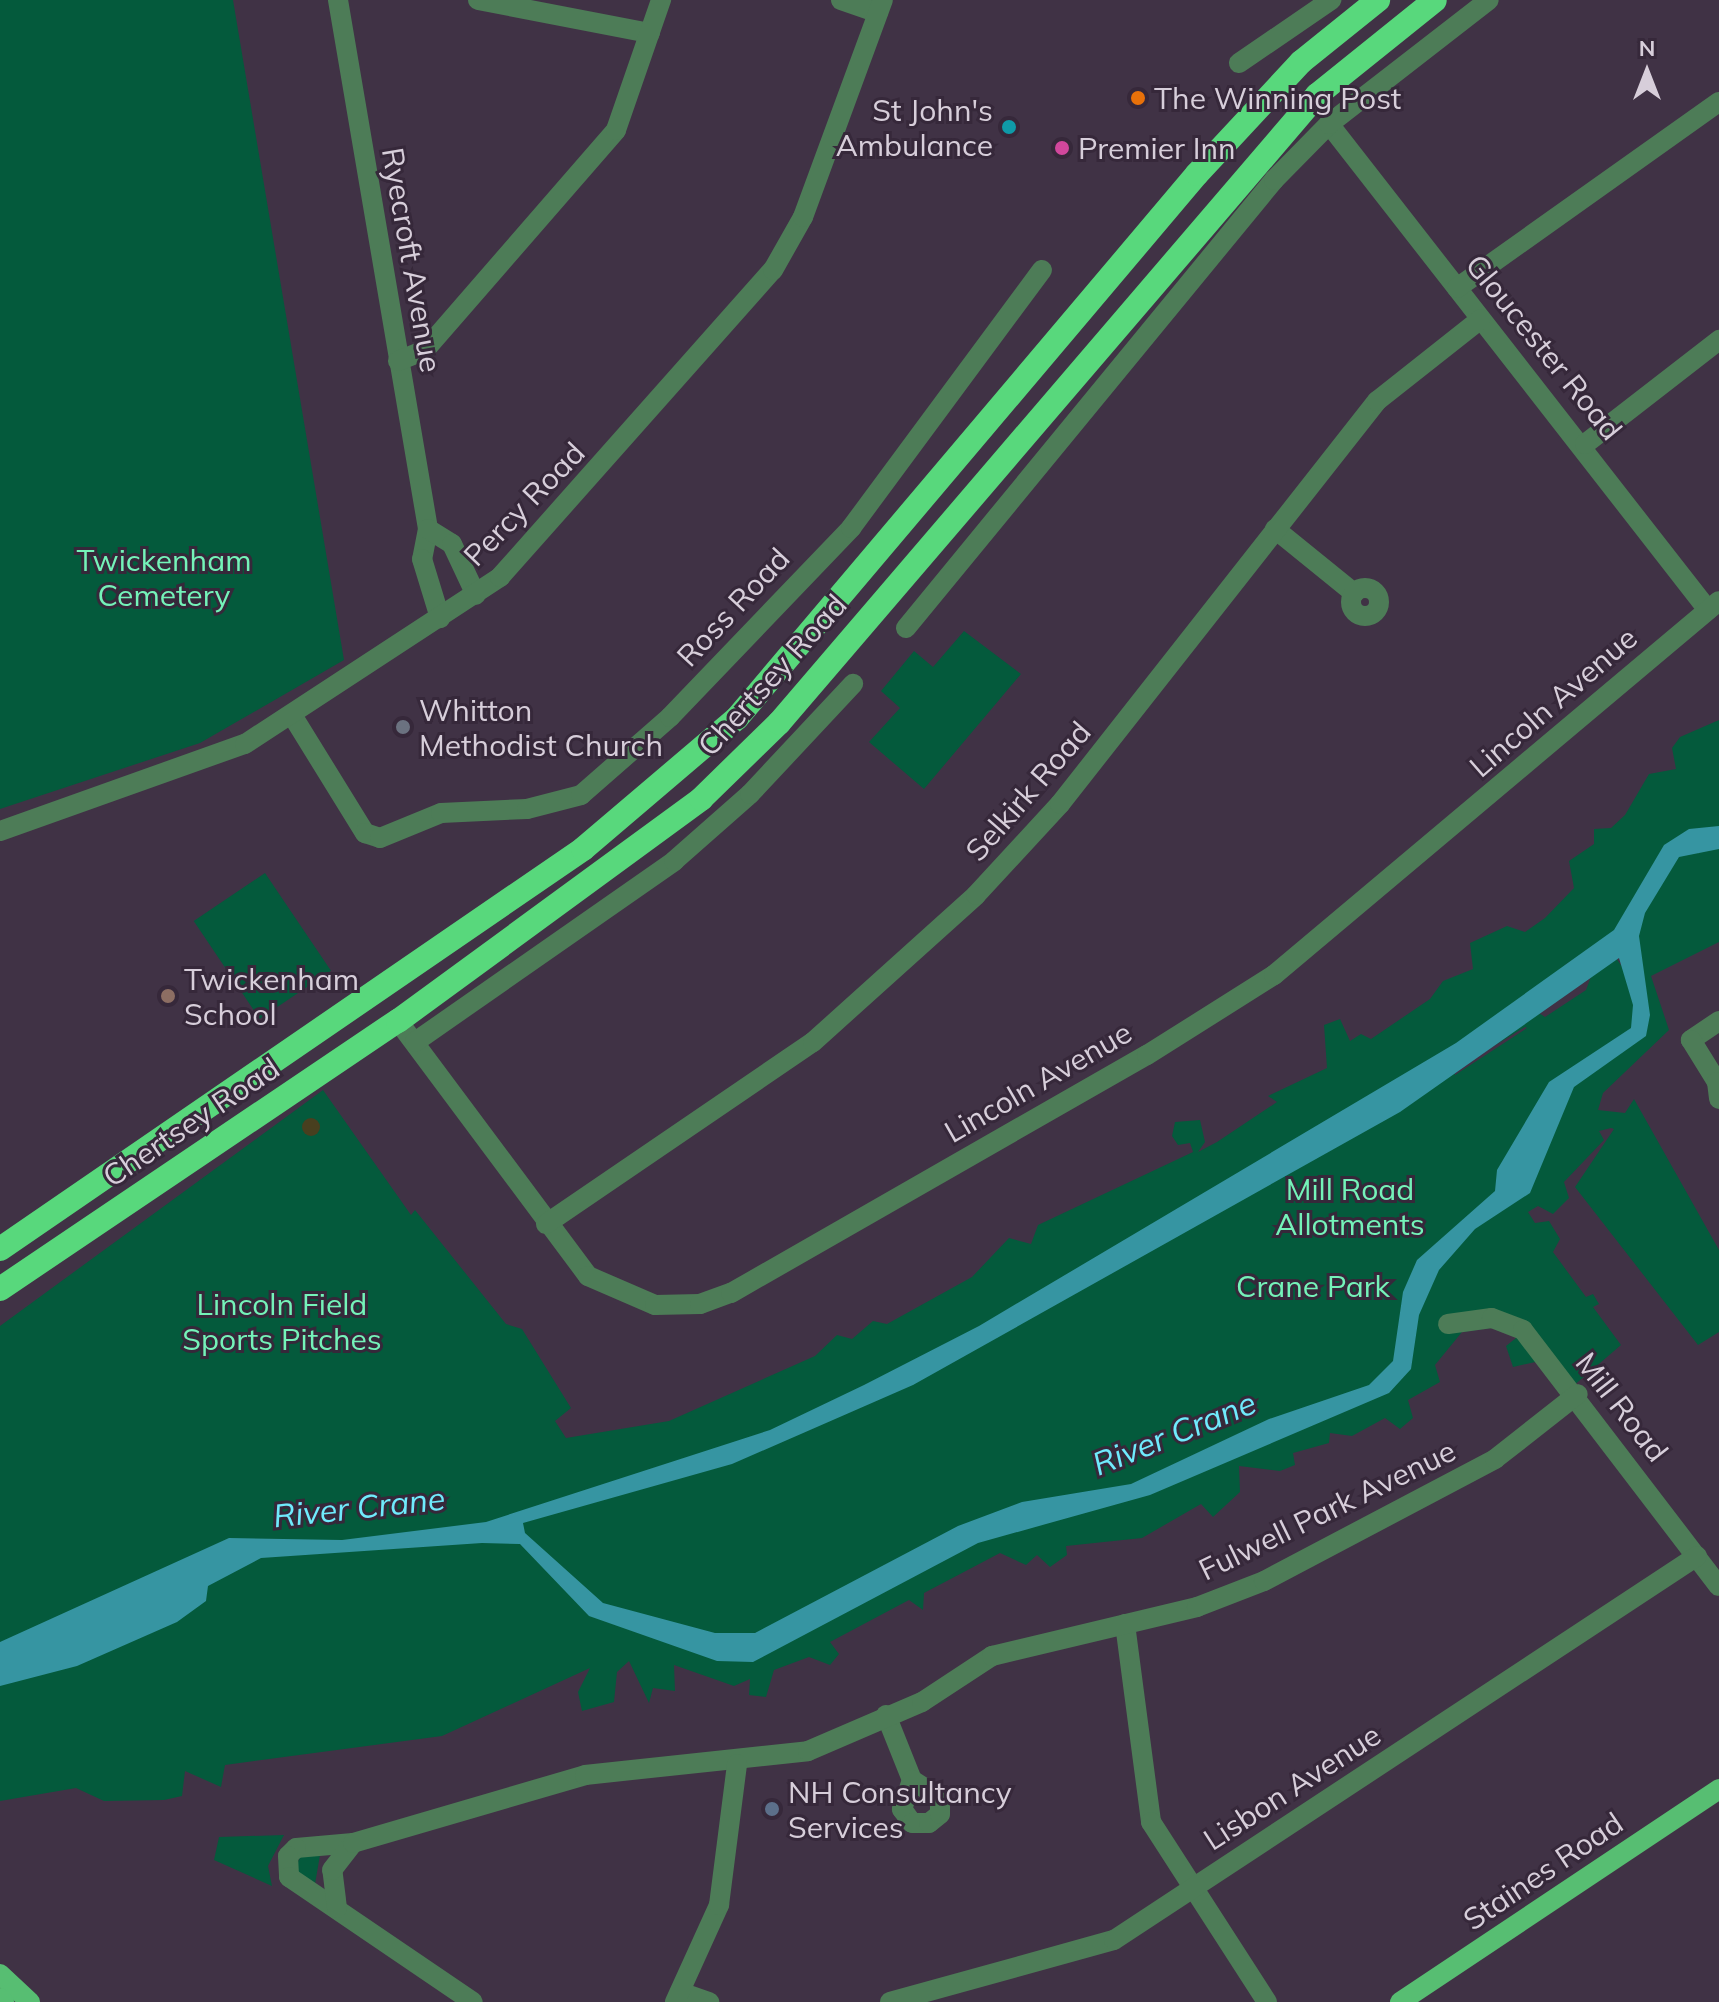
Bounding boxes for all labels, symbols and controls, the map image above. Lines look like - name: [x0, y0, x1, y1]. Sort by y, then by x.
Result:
- north arrow: [1607, 32, 1687, 112]
- text: N: [1639, 34, 1655, 62]
- place label: The Winning Post: [1154, 80, 1401, 116]
- marker: The Winning Post: [1129, 89, 1147, 107]
- place label: St John's Ambulance: [836, 92, 993, 162]
- marker: St John's Ambulance: [1000, 118, 1018, 136]
- place label: Premier Inn: [1078, 130, 1236, 166]
- marker: Premier Inn: [1053, 139, 1071, 157]
- street label: Ryecroft Avenue: [375, 145, 449, 375]
- street label: Gloucester Road: [1458, 247, 1630, 447]
- street label: Percy Road: [456, 435, 592, 573]
- street label: Ross Road: [669, 540, 797, 674]
- park label: Twickenham Cemetery: [76, 542, 252, 612]
- street label: Chertsey Road: [690, 587, 854, 763]
- street label: Lincoln Avenue: [1462, 620, 1644, 784]
- place label: Whitton Methodist Church: [419, 692, 663, 762]
- street label: Selkirk Road: [958, 714, 1098, 868]
- marker: Whitton Methodist Church: [394, 718, 412, 736]
- place label: Twickenham School: [184, 961, 359, 1032]
- marker: Twickenham School: [159, 987, 177, 1005]
- street label: Lincoln Avenue: [938, 1014, 1138, 1150]
- street label: Chertsey Road: [96, 1050, 286, 1194]
- park label: Mill Road Allotments: [1275, 1171, 1425, 1242]
- park label: Crane Park: [1236, 1268, 1390, 1304]
- park label: Lincoln Field Sports Pitches: [182, 1286, 382, 1356]
- street label: Mill Road: [1568, 1345, 1676, 1469]
- water label: River Crane: [1087, 1383, 1261, 1483]
- street label: Fulwell Park Avenue: [1193, 1432, 1461, 1588]
- water label: River Crane: [271, 1479, 447, 1535]
- street label: Lisbon Avenue: [1197, 1717, 1387, 1857]
- place label: NH Consultancy Services: [788, 1774, 1012, 1844]
- marker: NH Consultancy Services: [763, 1800, 781, 1818]
- street label: Staines Road: [1456, 1805, 1630, 1937]

